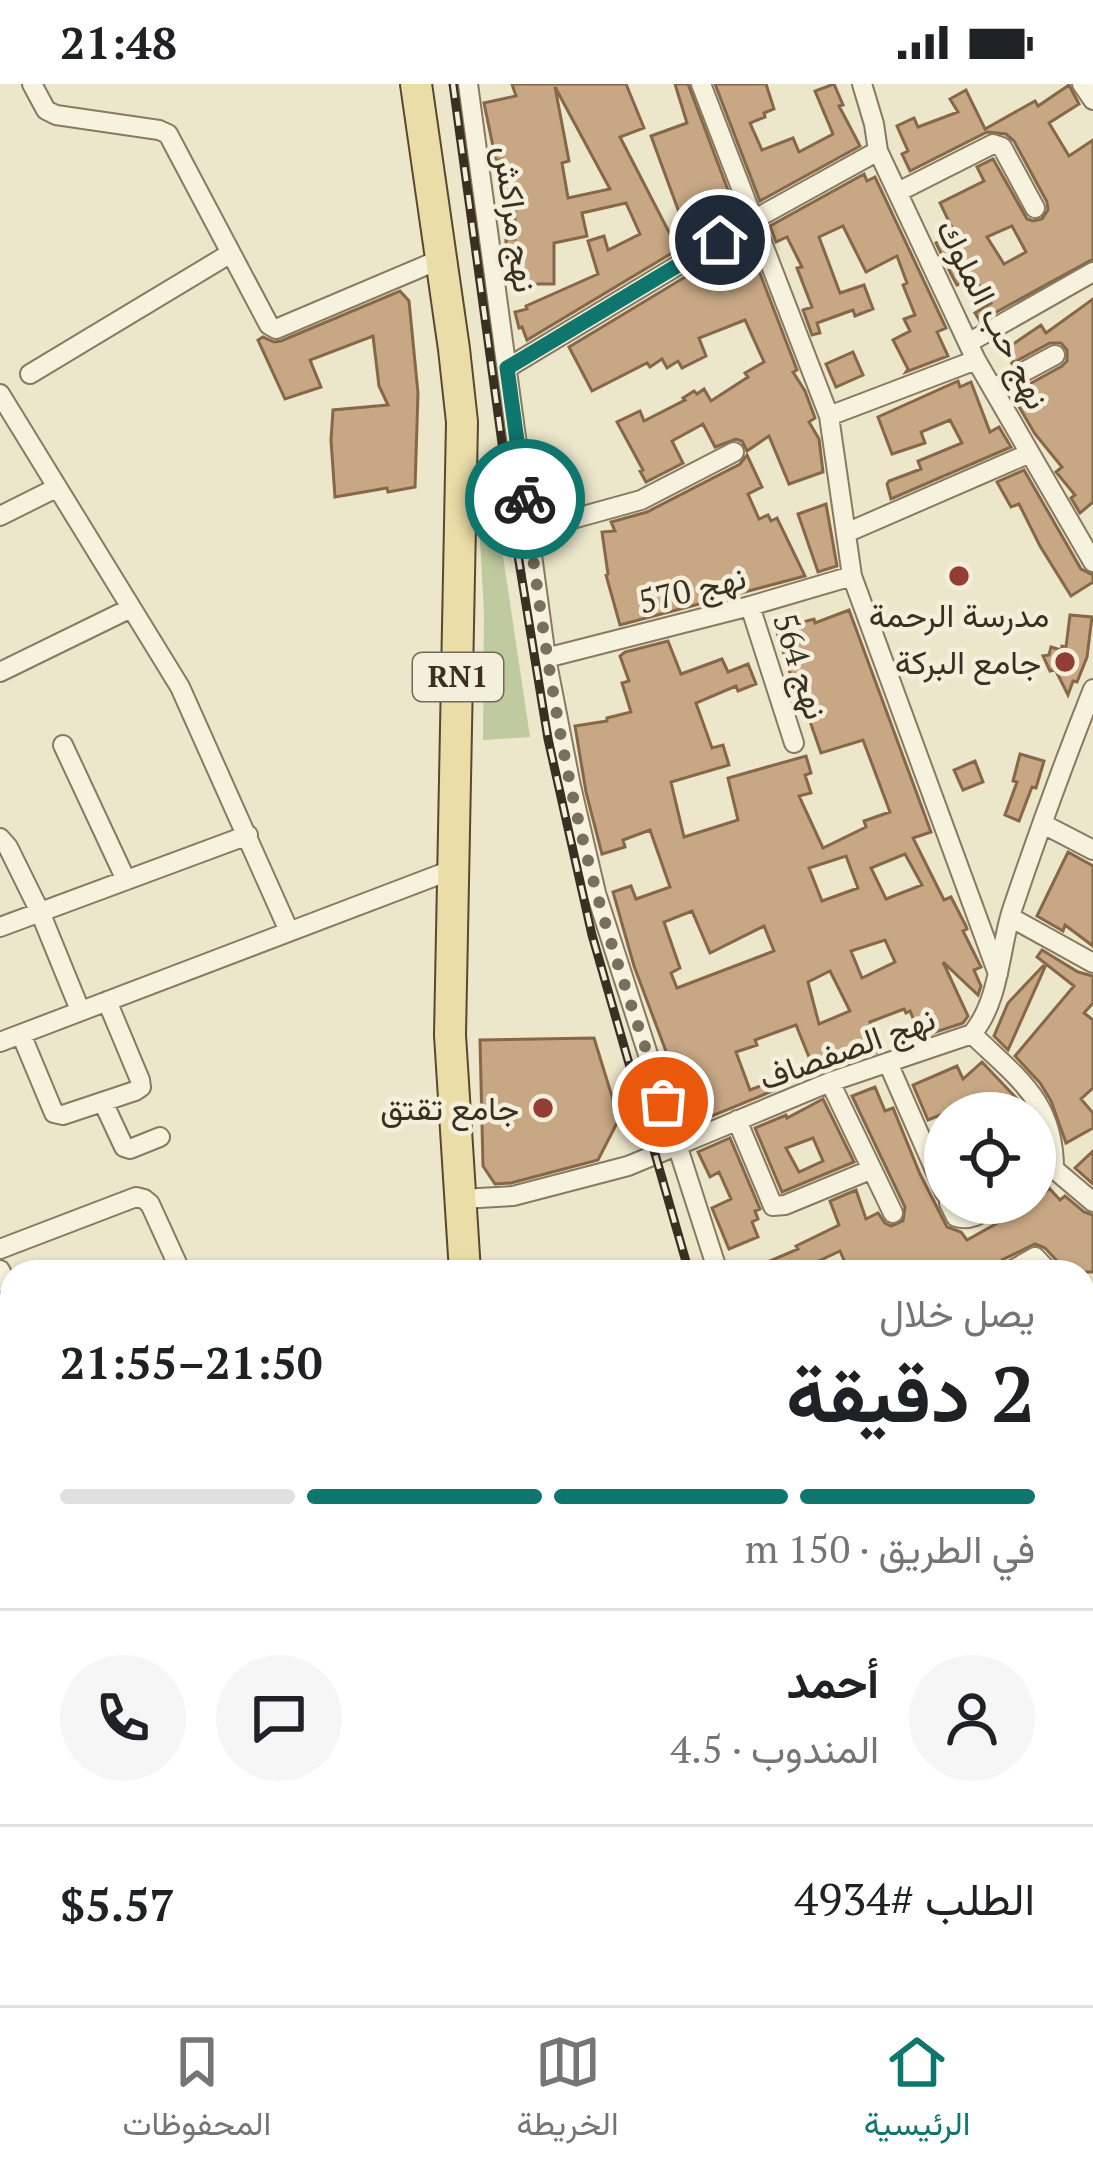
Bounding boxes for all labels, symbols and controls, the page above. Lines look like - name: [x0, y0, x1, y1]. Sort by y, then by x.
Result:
- text: 21:48: [60, 12, 177, 72]
- street label: نهج مراكش: [483, 143, 548, 295]
- pin: [669, 189, 771, 291]
- icon: home: [687, 207, 753, 273]
- street label: نهج حب الملوك: [925, 211, 1060, 417]
- courier: [465, 439, 585, 559]
- icon: bike: [492, 466, 558, 532]
- street label: نهج 570: [634, 554, 751, 625]
- marker: مدرسة الرحمة: [946, 563, 972, 589]
- place label: مدرسة الرحمة: [869, 593, 1049, 636]
- street label: نهج 564: [762, 607, 839, 725]
- place label: جامع البركة: [895, 640, 1041, 685]
- marker: جامع البركة: [1052, 649, 1078, 675]
- road number: RN1: [413, 653, 503, 701]
- street label: نهج الصفصاف: [753, 996, 941, 1101]
- pin: [612, 1051, 714, 1153]
- icon: bag: [630, 1069, 696, 1135]
- place label: جامع تقتق: [380, 1086, 519, 1131]
- map controls: [924, 1092, 1056, 1224]
- button: locate: [924, 1092, 1056, 1224]
- marker: جامع تقتق: [530, 1095, 556, 1121]
- text: يصل خلال: [879, 1286, 1035, 1338]
- text: 21:50–21:55: [60, 1332, 322, 1392]
- text: 2 دقيقة: [786, 1341, 1035, 1444]
- text: في الطريق · 150 m: [745, 1522, 1035, 1574]
- text: أحمد: [787, 1651, 879, 1711]
- button: phone: [60, 1655, 186, 1781]
- button: chat: [216, 1655, 342, 1781]
- button: person: [909, 1655, 1035, 1781]
- text: المندوب · 4.5: [670, 1722, 879, 1774]
- text: الطلب #4934: [794, 1868, 1035, 1928]
- text: $5.57: [60, 1874, 175, 1934]
- tab: المحفوظات: [123, 2029, 271, 2153]
- tab: الخريطة: [516, 2029, 619, 2153]
- tab: الرئيسية: [864, 2029, 970, 2153]

